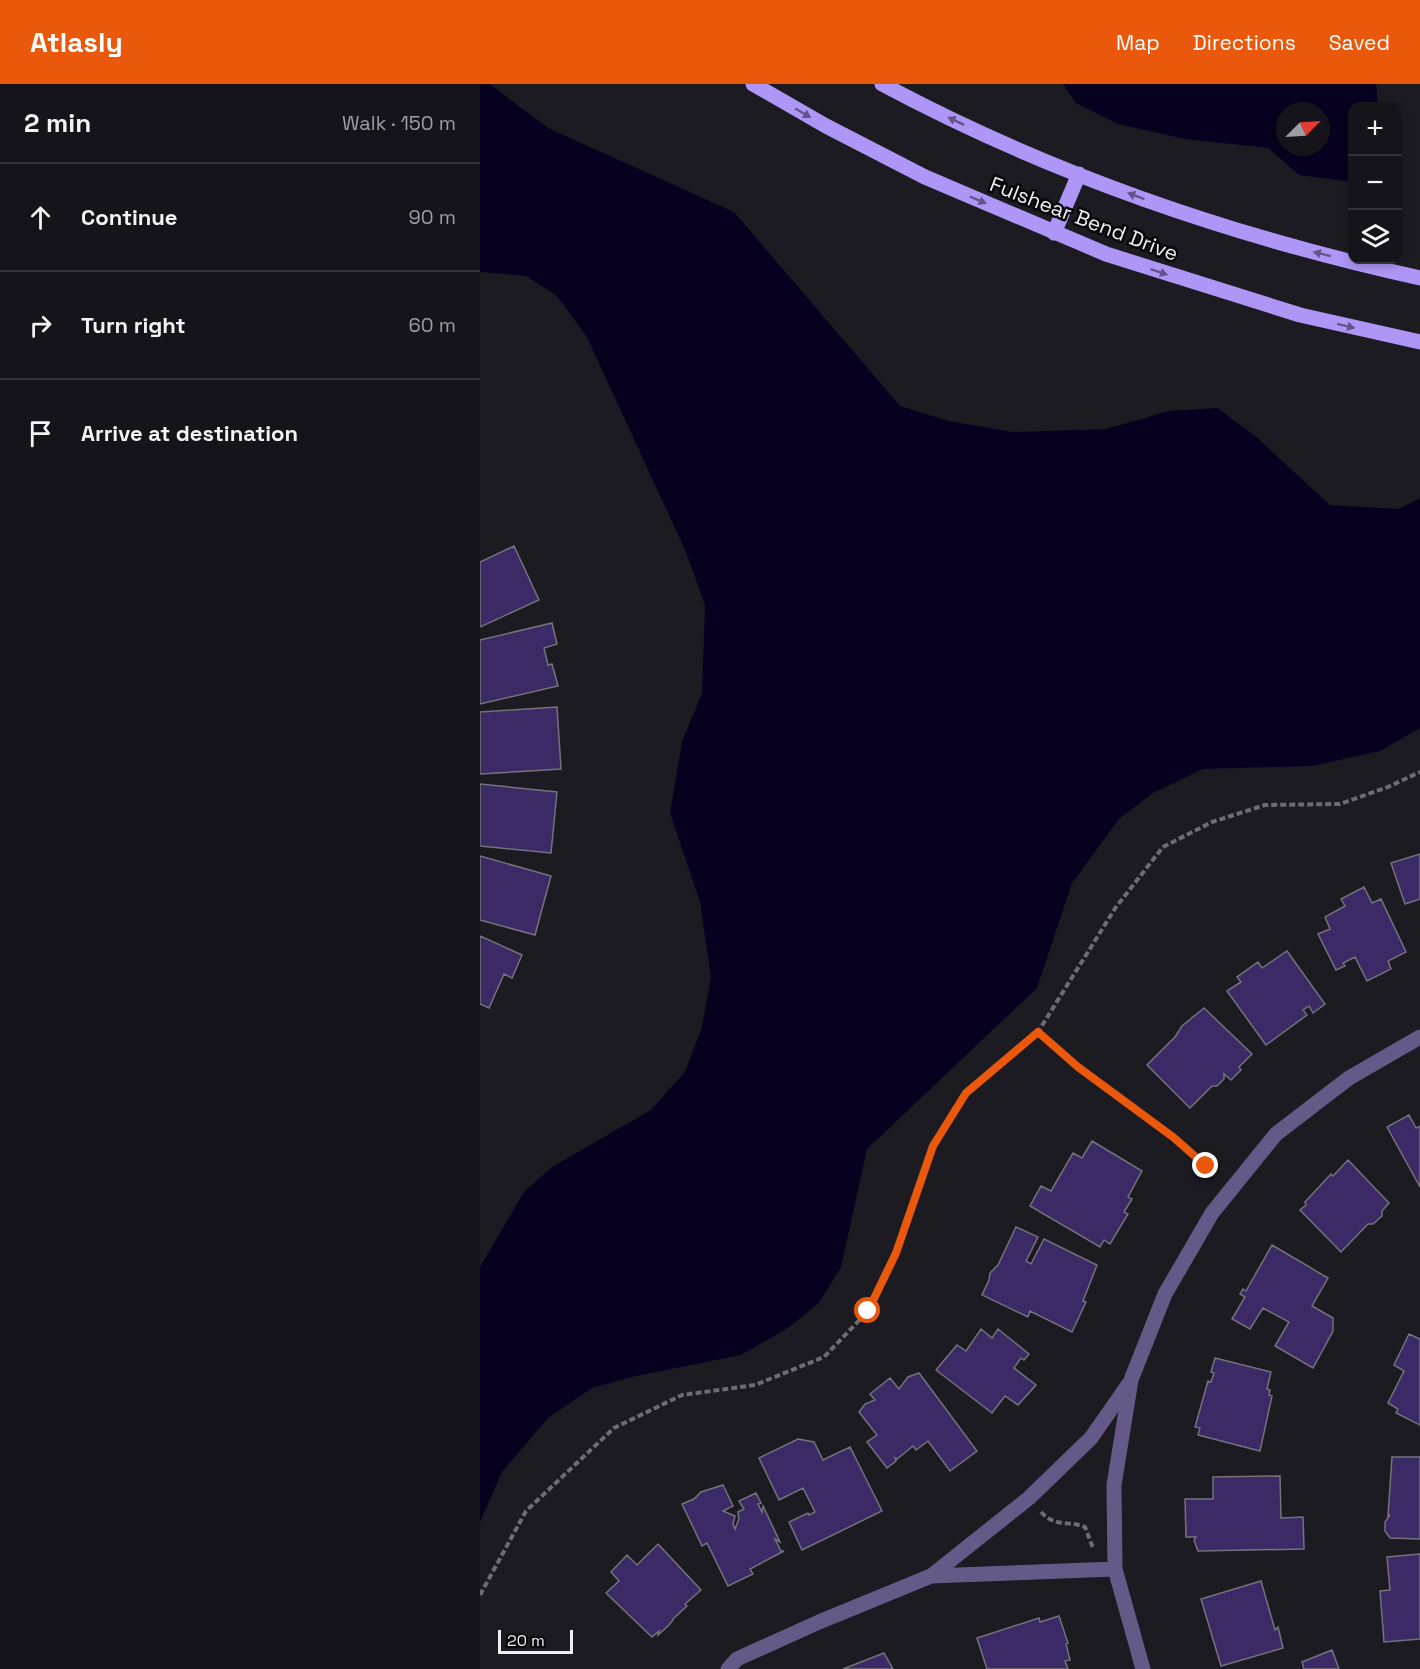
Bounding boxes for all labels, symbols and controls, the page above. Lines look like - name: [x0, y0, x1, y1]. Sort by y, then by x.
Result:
- text: Atlasly: [30, 24, 123, 60]
- text: Map: [1116, 29, 1160, 56]
- text: Directions: [1193, 29, 1296, 56]
- text: Saved: [1329, 29, 1390, 56]
- north arrow: [1276, 102, 1330, 156]
- map controls: [1348, 102, 1402, 264]
- button: +: [1348, 102, 1402, 156]
- text: 2 min: [24, 106, 91, 140]
- one-way arrow: [795, 108, 811, 119]
- text: Walk · 150 m: [342, 110, 456, 136]
- one-way arrow: [948, 116, 965, 125]
- button: −: [1348, 156, 1402, 210]
- street label: Fulshear Bend Drive: [986, 170, 1182, 267]
- one-way arrow: [1127, 191, 1145, 201]
- one-way arrow: [969, 195, 987, 205]
- icon: ahead: [24, 201, 57, 234]
- text: Continue: [81, 203, 177, 231]
- text: 90 m: [409, 204, 456, 230]
- button: layers: [1348, 210, 1402, 264]
- one-way arrow: [1313, 248, 1332, 258]
- one-way arrow: [1150, 267, 1168, 277]
- icon: right: [24, 309, 57, 342]
- text: Turn right: [81, 311, 186, 339]
- text: 60 m: [409, 312, 456, 338]
- one-way arrow: [1337, 322, 1355, 332]
- icon: arrive: [24, 417, 57, 450]
- text: Arrive at destination: [81, 419, 298, 447]
- route end: [1192, 1152, 1218, 1178]
- route start: [854, 1297, 880, 1323]
- scale bar: [498, 1627, 573, 1654]
- text: 20 m: [507, 1630, 545, 1651]

